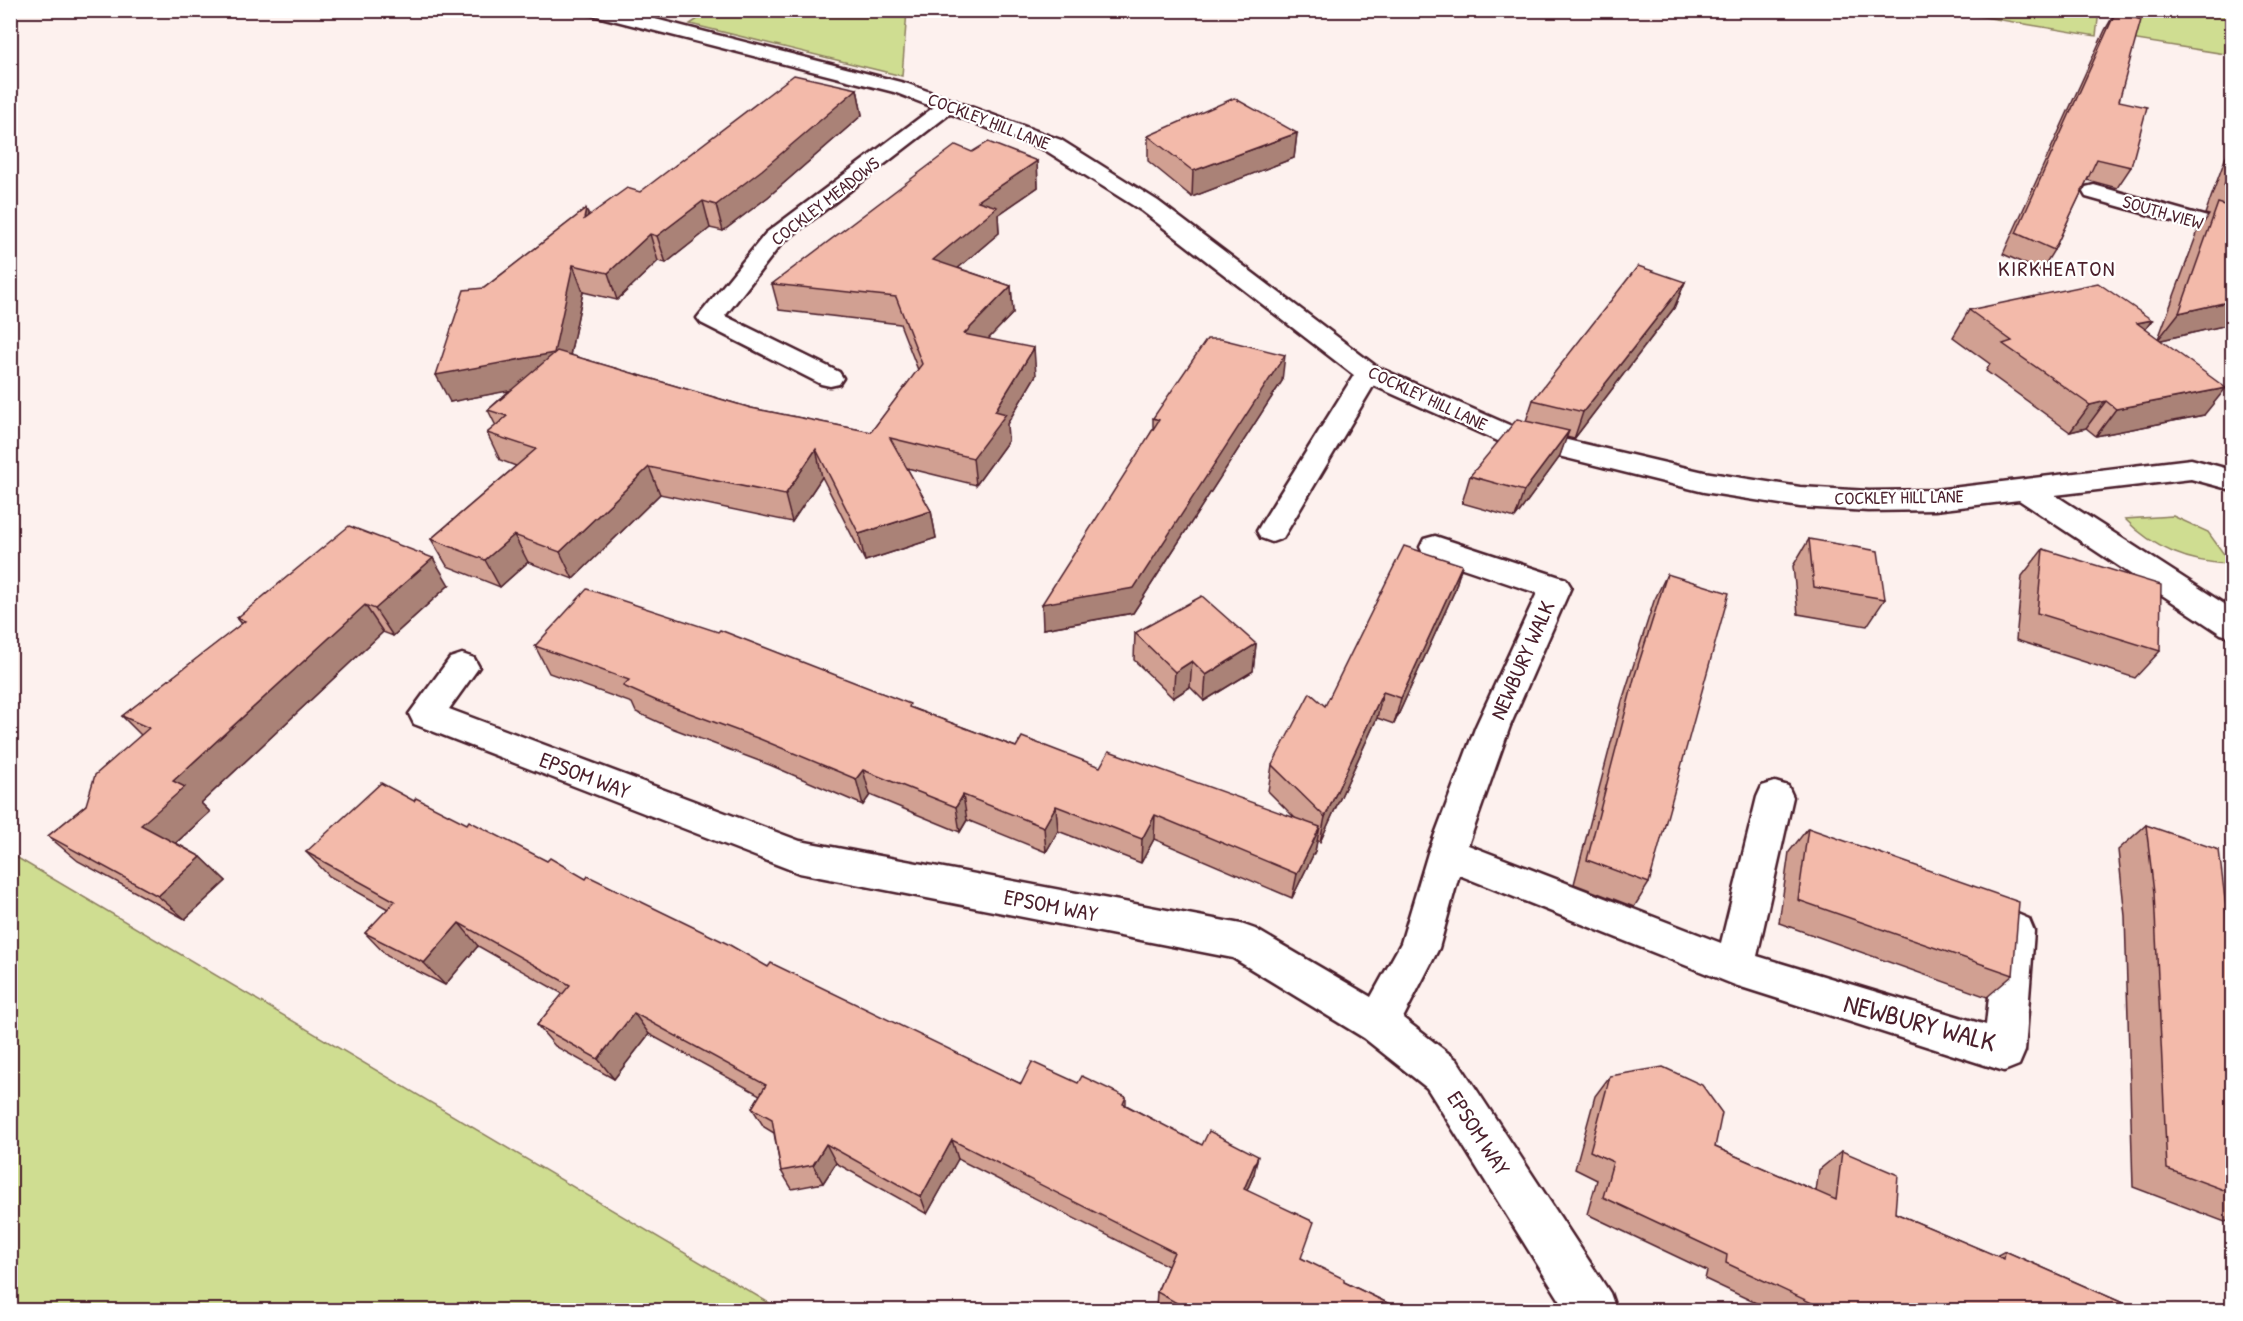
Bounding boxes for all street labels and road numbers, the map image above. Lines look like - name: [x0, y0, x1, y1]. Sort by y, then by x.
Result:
- street label: COCKLEY HILL LANE: [924, 86, 1054, 156]
- street label: COCKLEY MEADOWS: [766, 151, 884, 251]
- street label: SOUTH VIEW: [2120, 189, 2206, 235]
- street label: COCKLEY HILL LANE: [1364, 359, 1492, 437]
- street label: COCKLEY HILL LANE: [1834, 483, 1964, 511]
- street label: NEWBURY WALK: [1482, 595, 1562, 724]
- street label: EPSOM WAY: [535, 744, 635, 806]
- street label: EPSOM WAY: [1002, 881, 1101, 929]
- street label: NEWBURY WALK: [1840, 984, 2000, 1060]
- street label: EPSOM WAY: [1441, 1085, 1518, 1181]

